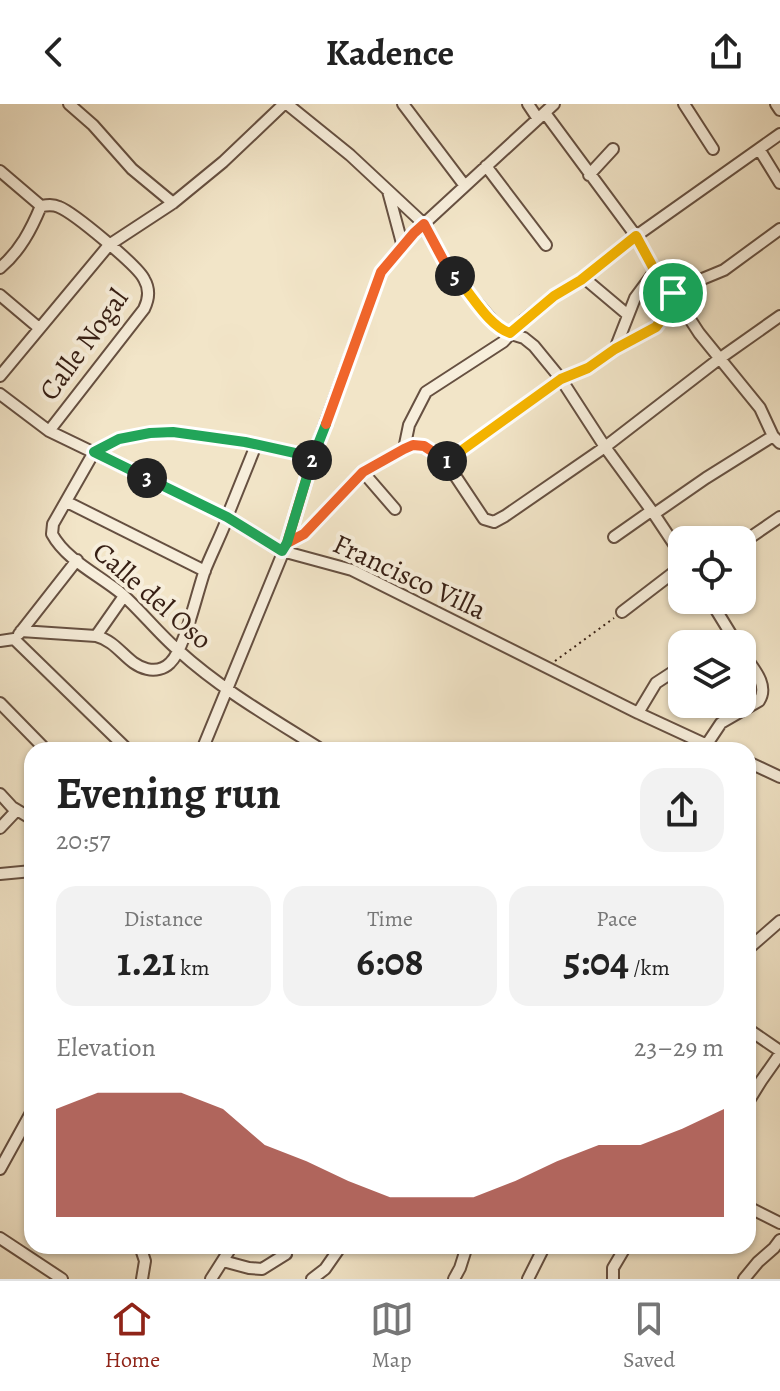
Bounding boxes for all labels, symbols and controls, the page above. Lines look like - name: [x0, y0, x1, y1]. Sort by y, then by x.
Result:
- text: Kadence: [326, 28, 454, 77]
- icon: back: [32, 30, 76, 74]
- icon: share: [704, 30, 748, 74]
- pin: 5: [435, 256, 475, 296]
- pin: [639, 259, 707, 327]
- text: 5: [450, 261, 460, 291]
- icon: arrive: [651, 271, 695, 315]
- street label: Calle Nogal: [30, 281, 137, 408]
- pin: 2: [292, 440, 332, 480]
- pin: 1: [427, 441, 467, 481]
- text: 2: [307, 445, 317, 475]
- text: 1: [443, 446, 451, 476]
- pin: 3: [127, 458, 167, 498]
- text: 3: [142, 463, 152, 493]
- street label: Francisco Villa: [327, 525, 492, 629]
- map controls: [668, 526, 756, 718]
- button: locate: [668, 526, 756, 614]
- street label: Calle del Oso: [84, 533, 220, 658]
- button: layers: [668, 630, 756, 718]
- text: Evening run: [56, 763, 281, 823]
- button: share: [640, 768, 724, 852]
- text: 20:57: [56, 823, 111, 858]
- text: Distance: [124, 904, 203, 934]
- text: Time: [367, 904, 413, 934]
- text: Pace: [596, 904, 637, 934]
- text: 1.21: [117, 934, 176, 989]
- text: 6:08: [356, 934, 424, 989]
- text: 5:04: [563, 934, 629, 989]
- text: km: [176, 953, 210, 983]
- text: /km: [629, 953, 670, 983]
- text: Elevation: [56, 1030, 156, 1065]
- text: 23–29 m: [634, 1030, 724, 1065]
- tab: Home: [105, 1297, 160, 1375]
- tab: Map: [370, 1297, 414, 1375]
- tab: Saved: [623, 1297, 675, 1375]

